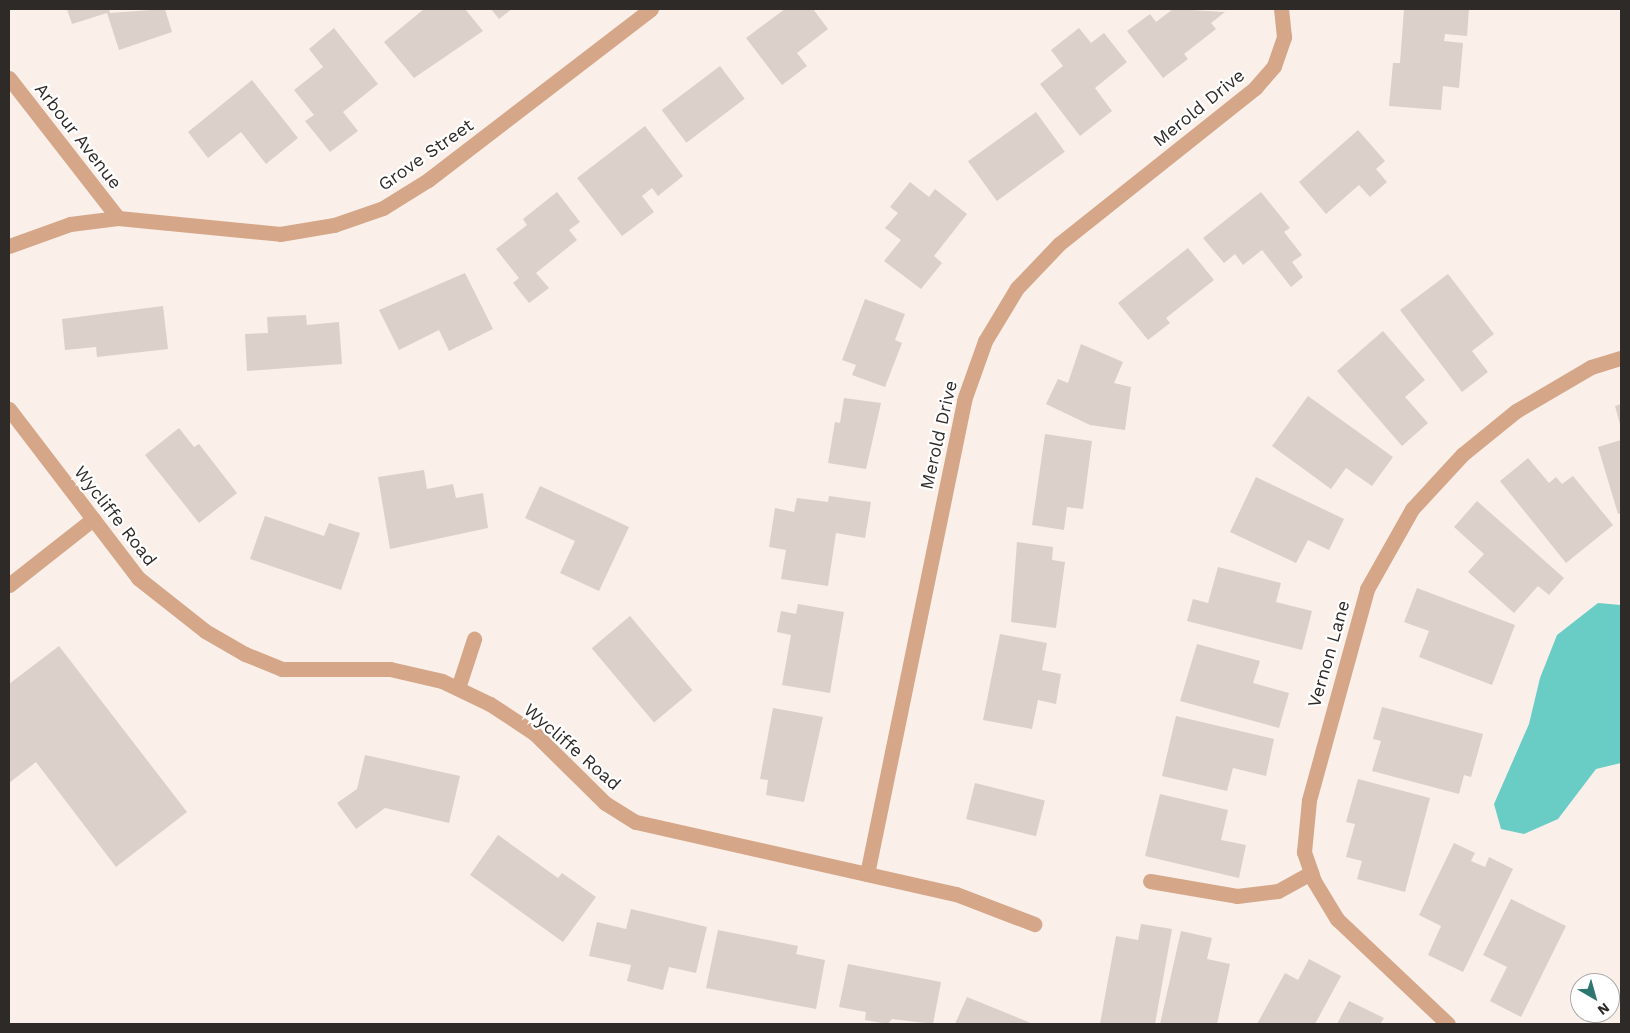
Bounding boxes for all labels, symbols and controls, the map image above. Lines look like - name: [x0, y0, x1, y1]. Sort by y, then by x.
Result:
- street label: Merold Drive: [1149, 65, 1249, 151]
- street label: Arbour Avenue: [30, 78, 126, 194]
- street label: Grove Street: [374, 114, 478, 196]
- street label: Merold Drive: [916, 378, 962, 492]
- street label: Wycliffe Road: [69, 462, 161, 570]
- street label: Vernon Lane: [1303, 598, 1355, 710]
- street label: Wycliffe Road: [519, 699, 625, 795]
- north arrow: [1570, 973, 1620, 1023]
- text: N: [1595, 1000, 1613, 1019]

